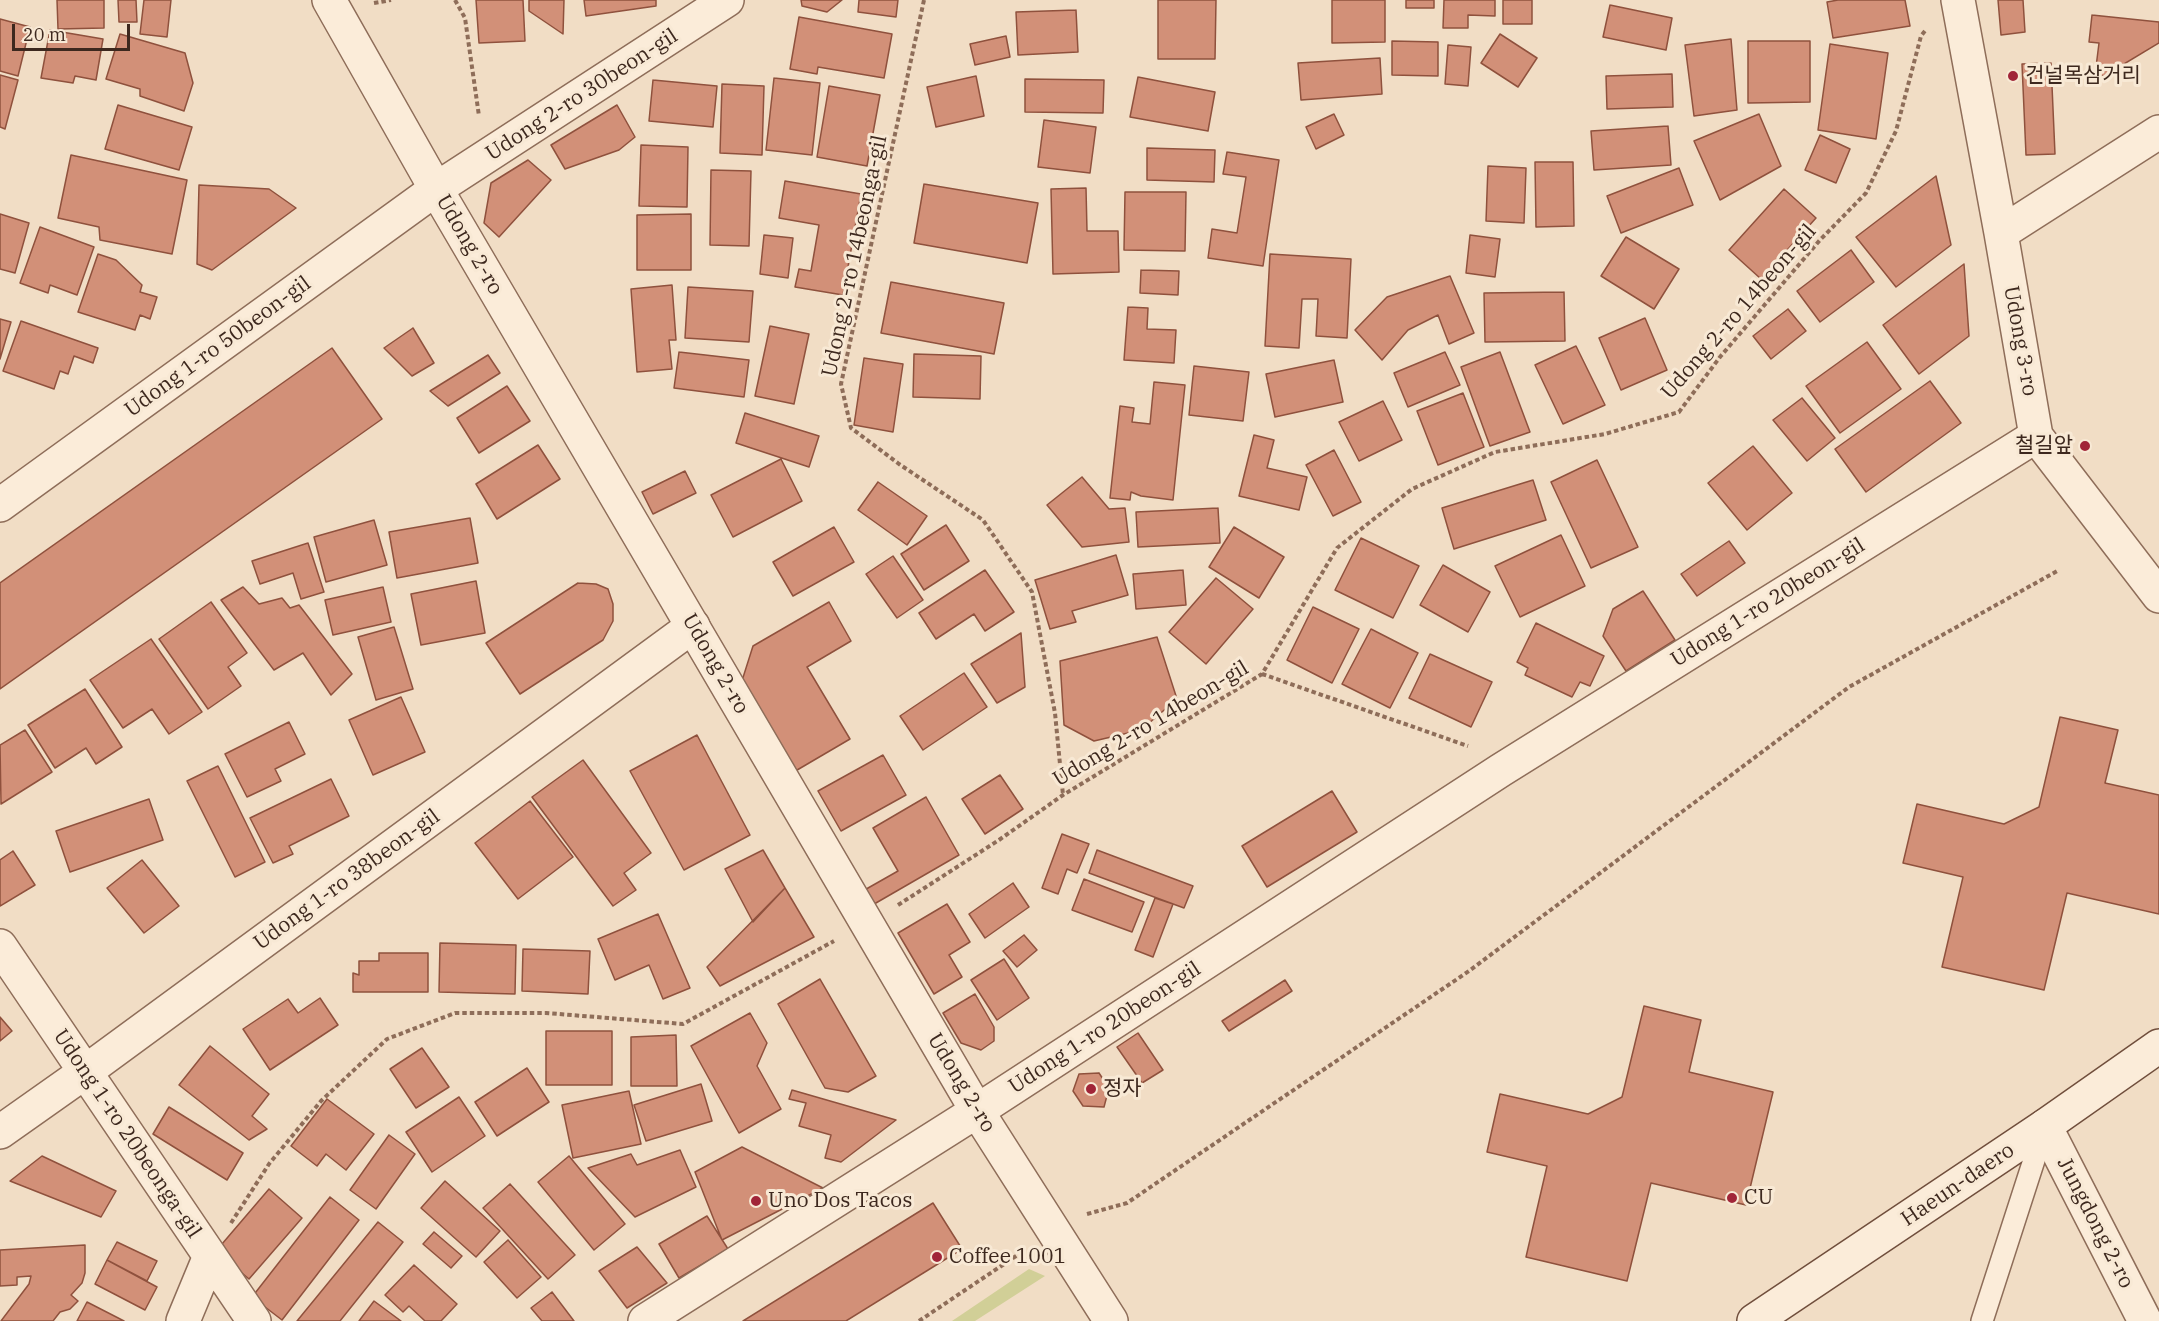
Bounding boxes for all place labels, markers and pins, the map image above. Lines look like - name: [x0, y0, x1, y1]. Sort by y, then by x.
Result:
- place label: 건널목삼거리: [2025, 63, 2141, 89]
- marker: 건널목삼거리: [2006, 69, 2020, 83]
- place label: 철길앞: [2015, 433, 2073, 459]
- marker: 철길앞: [2078, 439, 2092, 453]
- place label: 정자: [1103, 1076, 1142, 1102]
- marker: 정자: [1084, 1082, 1098, 1096]
- place label: CU: [1744, 1185, 1773, 1211]
- place label: Uno Dos Tacos: [768, 1188, 912, 1214]
- marker: CU: [1725, 1191, 1739, 1205]
- marker: Uno Dos Tacos: [749, 1194, 763, 1208]
- place label: Coffee 1001: [949, 1244, 1066, 1270]
- marker: Coffee 1001: [930, 1250, 944, 1264]

